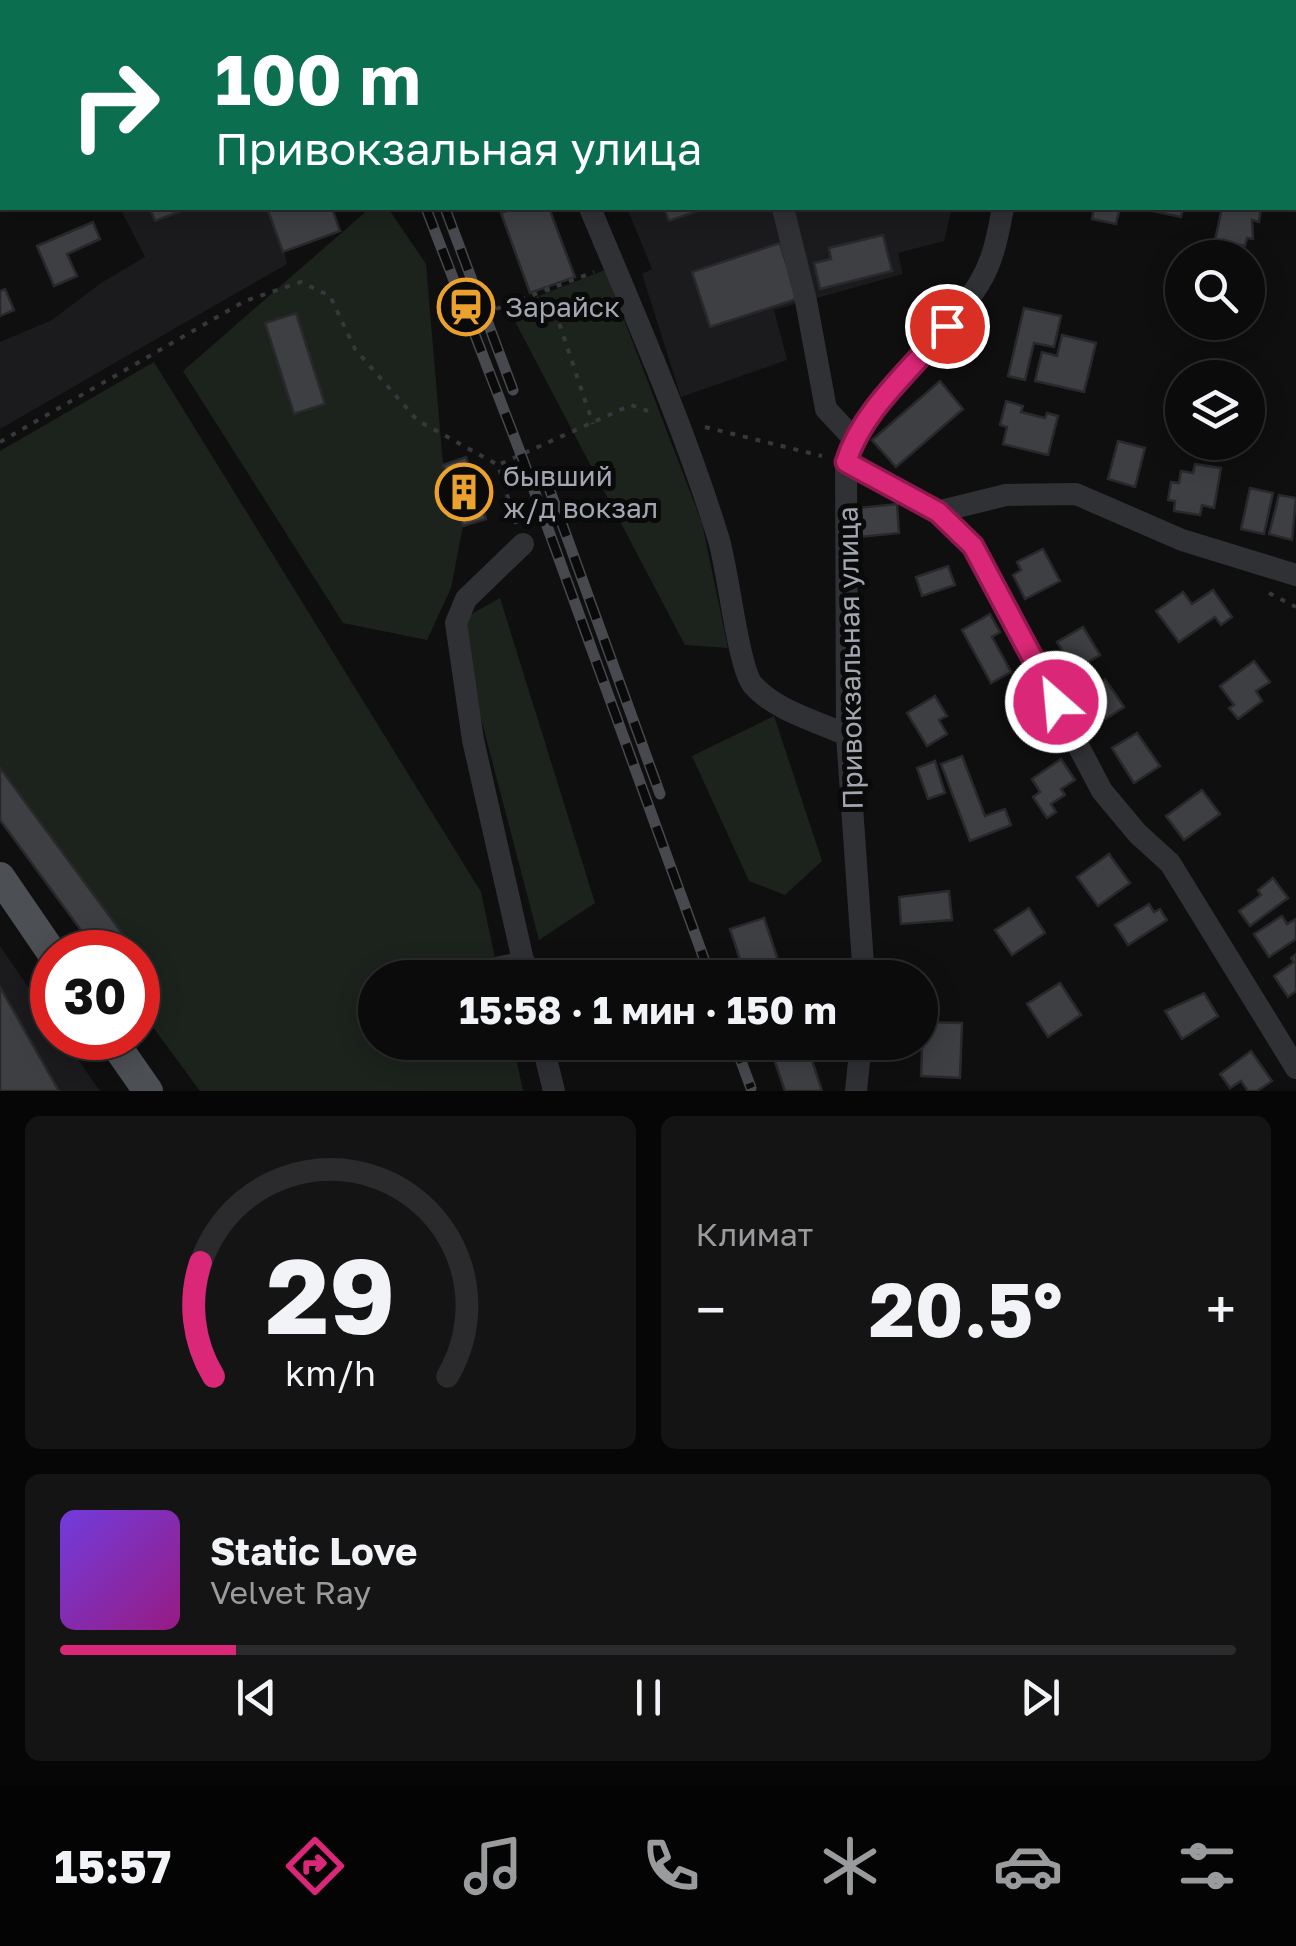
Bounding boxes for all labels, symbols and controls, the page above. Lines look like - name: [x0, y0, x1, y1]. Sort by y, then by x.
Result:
- text: 100 m: [215, 36, 421, 120]
- icon: right: [50, 40, 180, 170]
- text: Привокзальная улица: [215, 121, 702, 175]
- map controls: [1165, 240, 1265, 460]
- button: search: [1165, 240, 1265, 340]
- station icon: Зарайск: [436, 277, 496, 337]
- pin: [905, 284, 990, 369]
- place label: Зарайск: [505, 290, 620, 323]
- icon: arrive: [920, 299, 975, 354]
- button: layers: [1165, 360, 1265, 460]
- place label: бывший ж/д вокзал: [503, 459, 658, 524]
- building icon: бывший ж/д вокзал: [434, 462, 494, 522]
- street label: Привокзальная улица: [830, 506, 869, 810]
- position arrow: [1004, 650, 1108, 754]
- speed limit sign: 30: [30, 930, 160, 1060]
- text: 15:58 · 1 мин · 150 m: [459, 987, 837, 1032]
- text: Климат: [696, 1215, 813, 1253]
- text: 29: [266, 1232, 395, 1357]
- text: 20.5°: [869, 1263, 1063, 1354]
- text: −: [696, 1276, 726, 1342]
- text: +: [1206, 1276, 1236, 1342]
- text: km/h: [285, 1351, 376, 1394]
- text: Static Love: [210, 1528, 417, 1573]
- text: Velvet Ray: [210, 1573, 371, 1611]
- icon: previous: [229, 1670, 284, 1725]
- icon: pause: [621, 1670, 676, 1725]
- icon: next: [1013, 1670, 1068, 1725]
- icon: directions: [280, 1831, 350, 1901]
- icon: music: [458, 1831, 528, 1901]
- icon: phone: [636, 1831, 706, 1901]
- icon: climate: [815, 1831, 885, 1901]
- icon: car: [993, 1831, 1063, 1901]
- icon: filters: [1172, 1831, 1242, 1901]
- text: 15:57: [54, 1839, 171, 1893]

